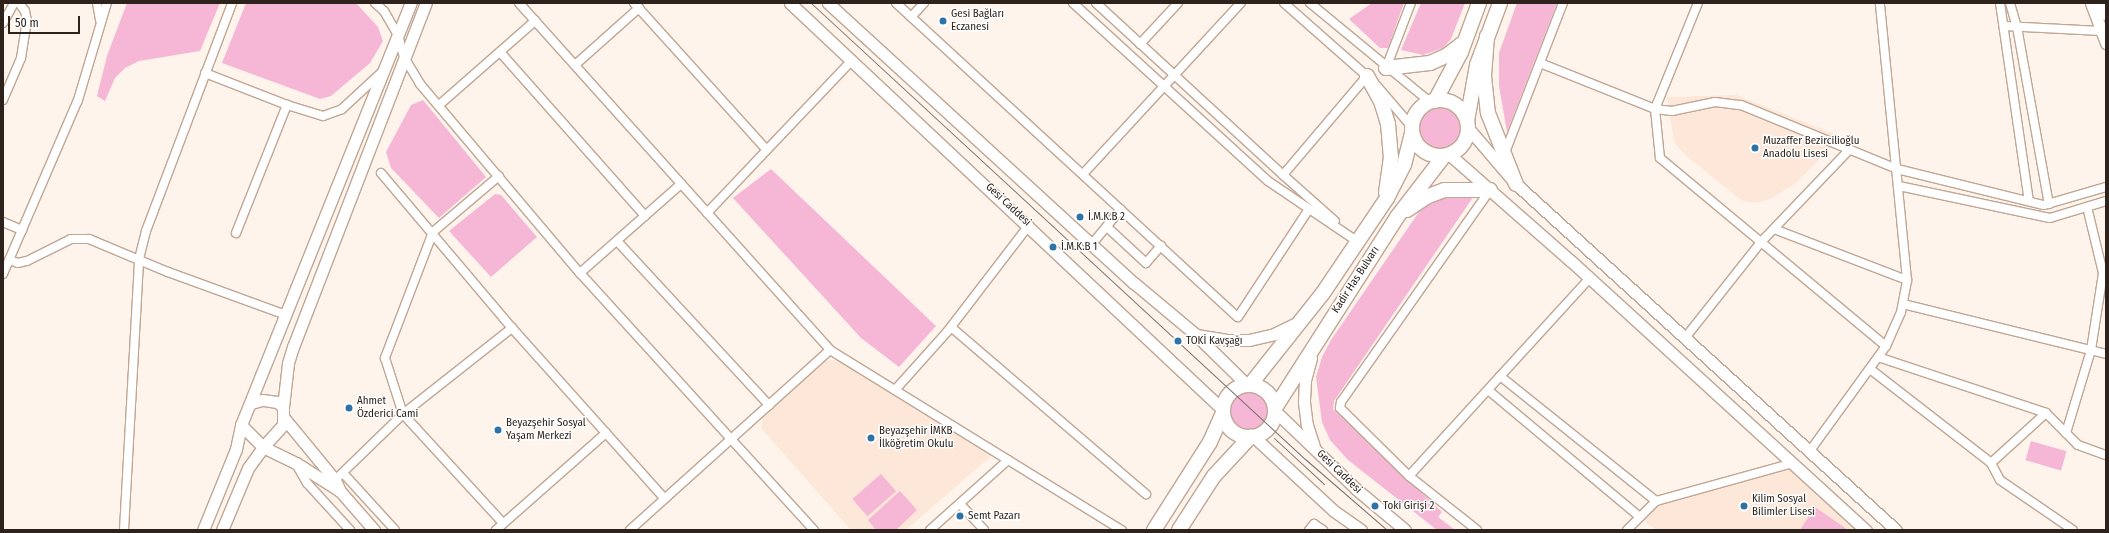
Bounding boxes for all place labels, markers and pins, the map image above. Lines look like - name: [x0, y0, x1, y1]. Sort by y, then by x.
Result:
- place label: Gesi Bağları Eczanesi: [951, 8, 1004, 34]
- marker: Gesi Bağları Eczanesi: [938, 16, 948, 26]
- place label: Muzaffer Bezircilioğlu Anadolu Lisesi: [1763, 135, 1859, 161]
- marker: Muzaffer Bezircilioğlu Anadolu Lisesi: [1750, 143, 1760, 153]
- place label: İ.M.K.B 2: [1088, 210, 1125, 224]
- marker: İ.M.K.B 2: [1075, 212, 1085, 222]
- place label: İ.M.K.B 1: [1061, 240, 1097, 254]
- marker: İ.M.K.B 1: [1048, 242, 1058, 252]
- place label: TOKİ Kavşağı: [1186, 334, 1243, 348]
- marker: TOKİ Kavşağı: [1173, 336, 1183, 346]
- place label: Ahmet Özderici Cami: [357, 395, 418, 421]
- marker: Ahmet Özderici Cami: [344, 403, 354, 413]
- place label: Beyazşehir Sosyal Yaşam Merkezi: [506, 417, 586, 443]
- marker: Beyazşehir Sosyal Yaşam Merkezi: [493, 425, 503, 435]
- place label: Beyazşehir İMKB İlköğretim Okulu: [879, 425, 954, 451]
- marker: Beyazşehir İMKB İlköğretim Okulu: [866, 433, 876, 443]
- place label: Kilim Sosyal Bilimler Lisesi: [1752, 493, 1815, 519]
- place label: Toki Girişi 2: [1383, 499, 1434, 513]
- marker: Toki Girişi 2: [1370, 501, 1380, 511]
- marker: Kilim Sosyal Bilimler Lisesi: [1739, 501, 1749, 511]
- place label: Semt Pazarı: [968, 509, 1020, 523]
- marker: Semt Pazarı: [955, 511, 965, 521]

